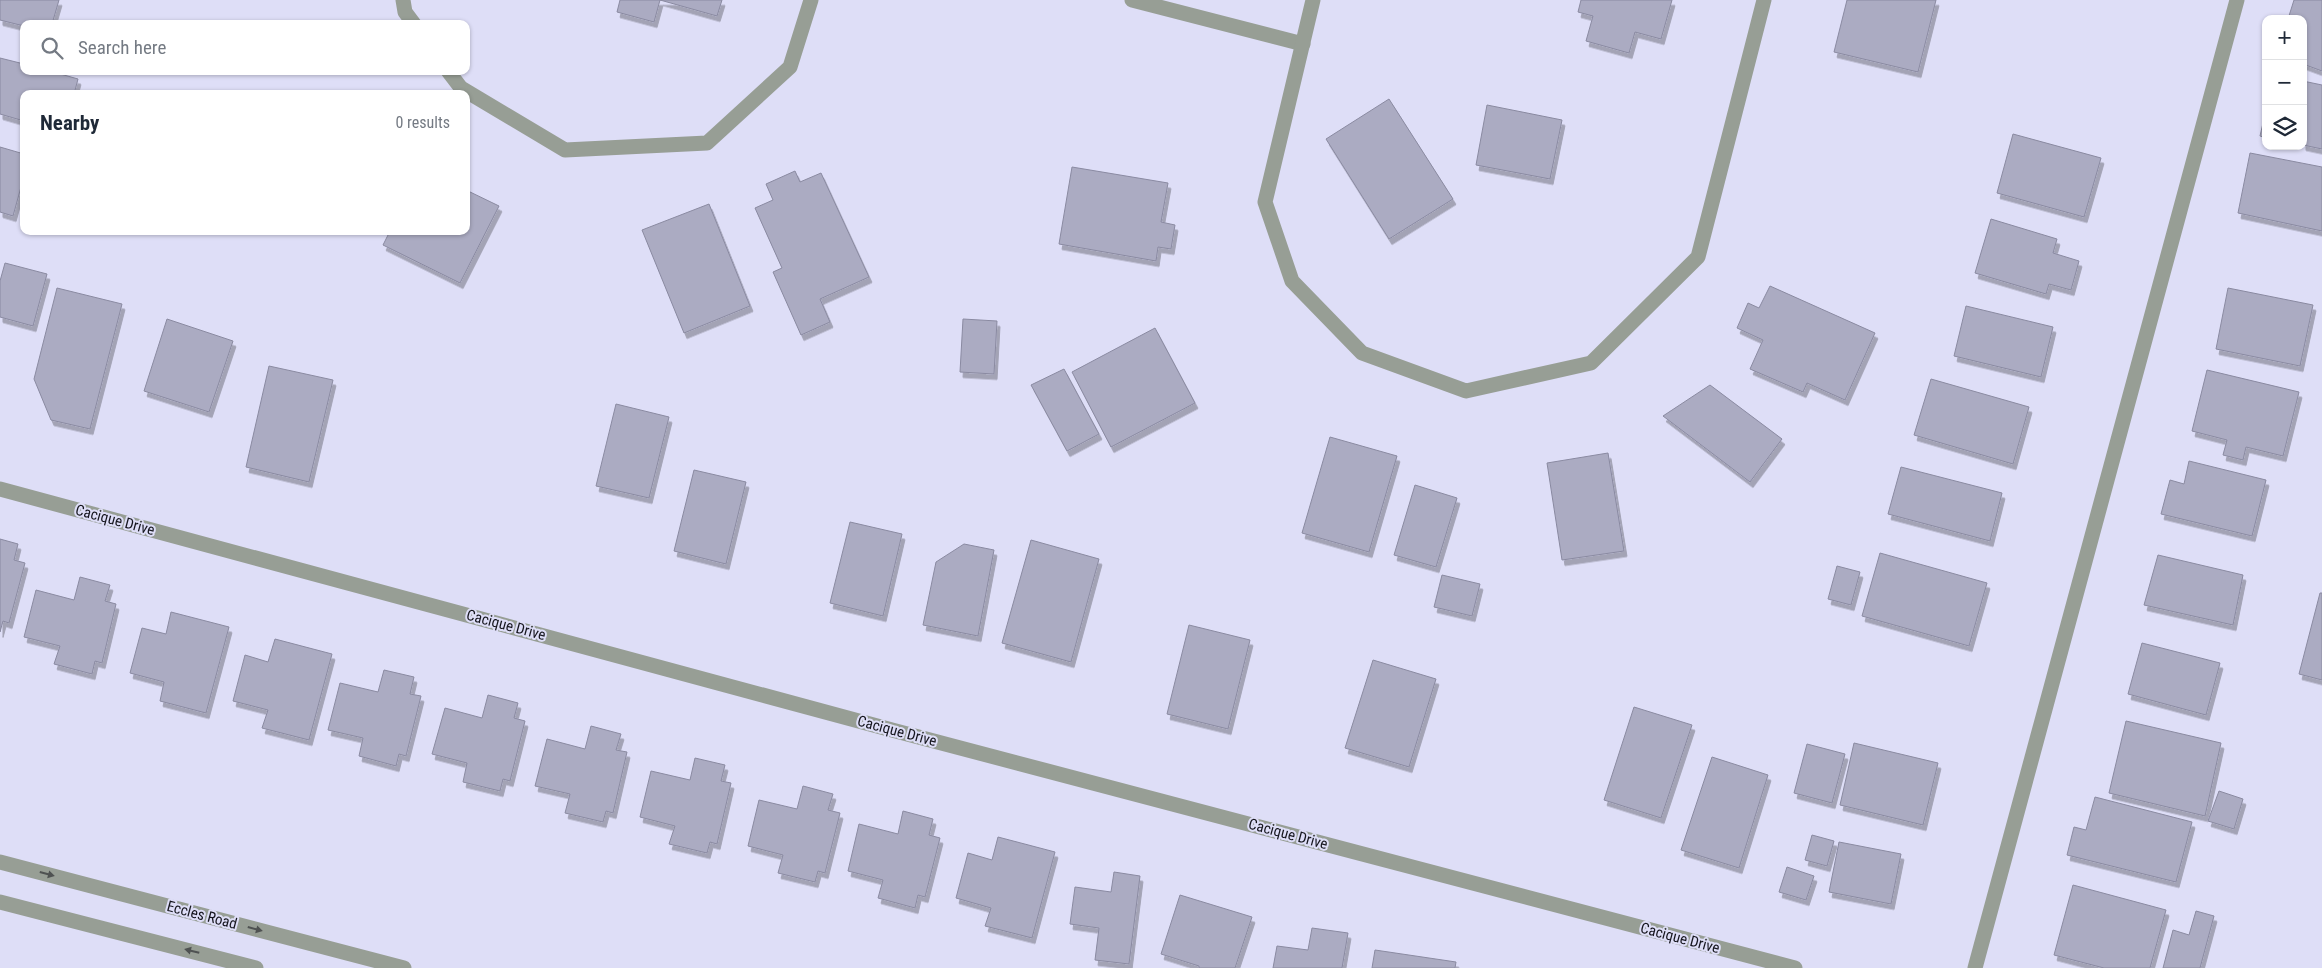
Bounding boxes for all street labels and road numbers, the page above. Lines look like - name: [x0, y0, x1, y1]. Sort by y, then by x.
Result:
- street label: Cacique Drive: [73, 501, 157, 539]
- street label: Cacique Drive: [464, 606, 548, 644]
- street label: Cacique Drive: [855, 712, 939, 750]
- street label: Cacique Drive: [1246, 815, 1330, 853]
- street label: Eccles Road: [165, 897, 239, 933]
- street label: Cacique Drive: [1638, 919, 1722, 957]

